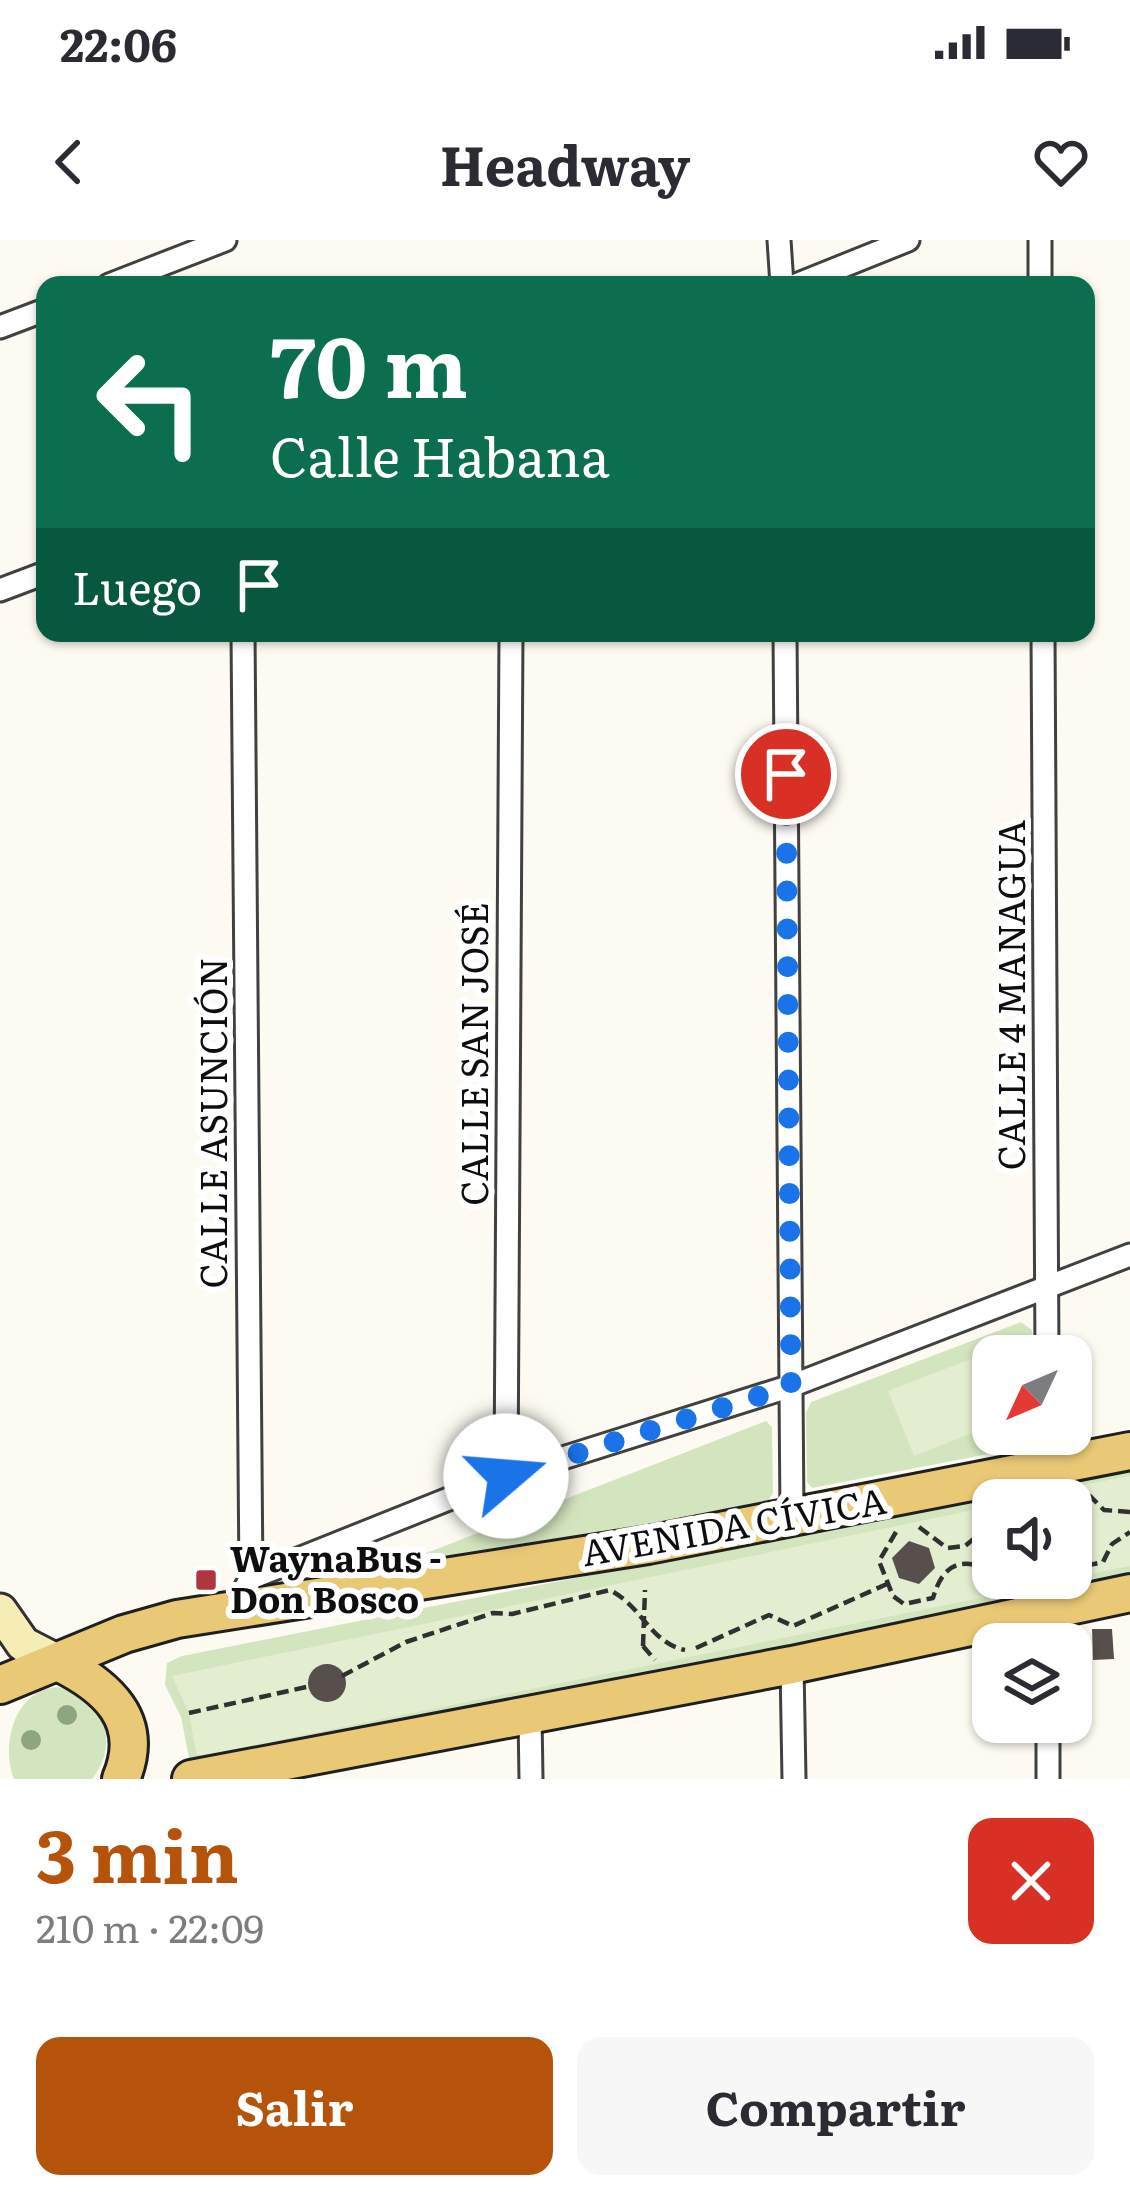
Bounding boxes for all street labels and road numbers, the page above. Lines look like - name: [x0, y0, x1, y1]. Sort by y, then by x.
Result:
- street label: CALLE 4 MANAGUA: [983, 820, 1036, 1170]
- street label: CALLE SAN JOSÉ: [446, 902, 499, 1206]
- street label: CALLE ASUNCIÓN: [185, 957, 238, 1289]
- street label: AVENIDA CÍVICA: [577, 1472, 890, 1577]

